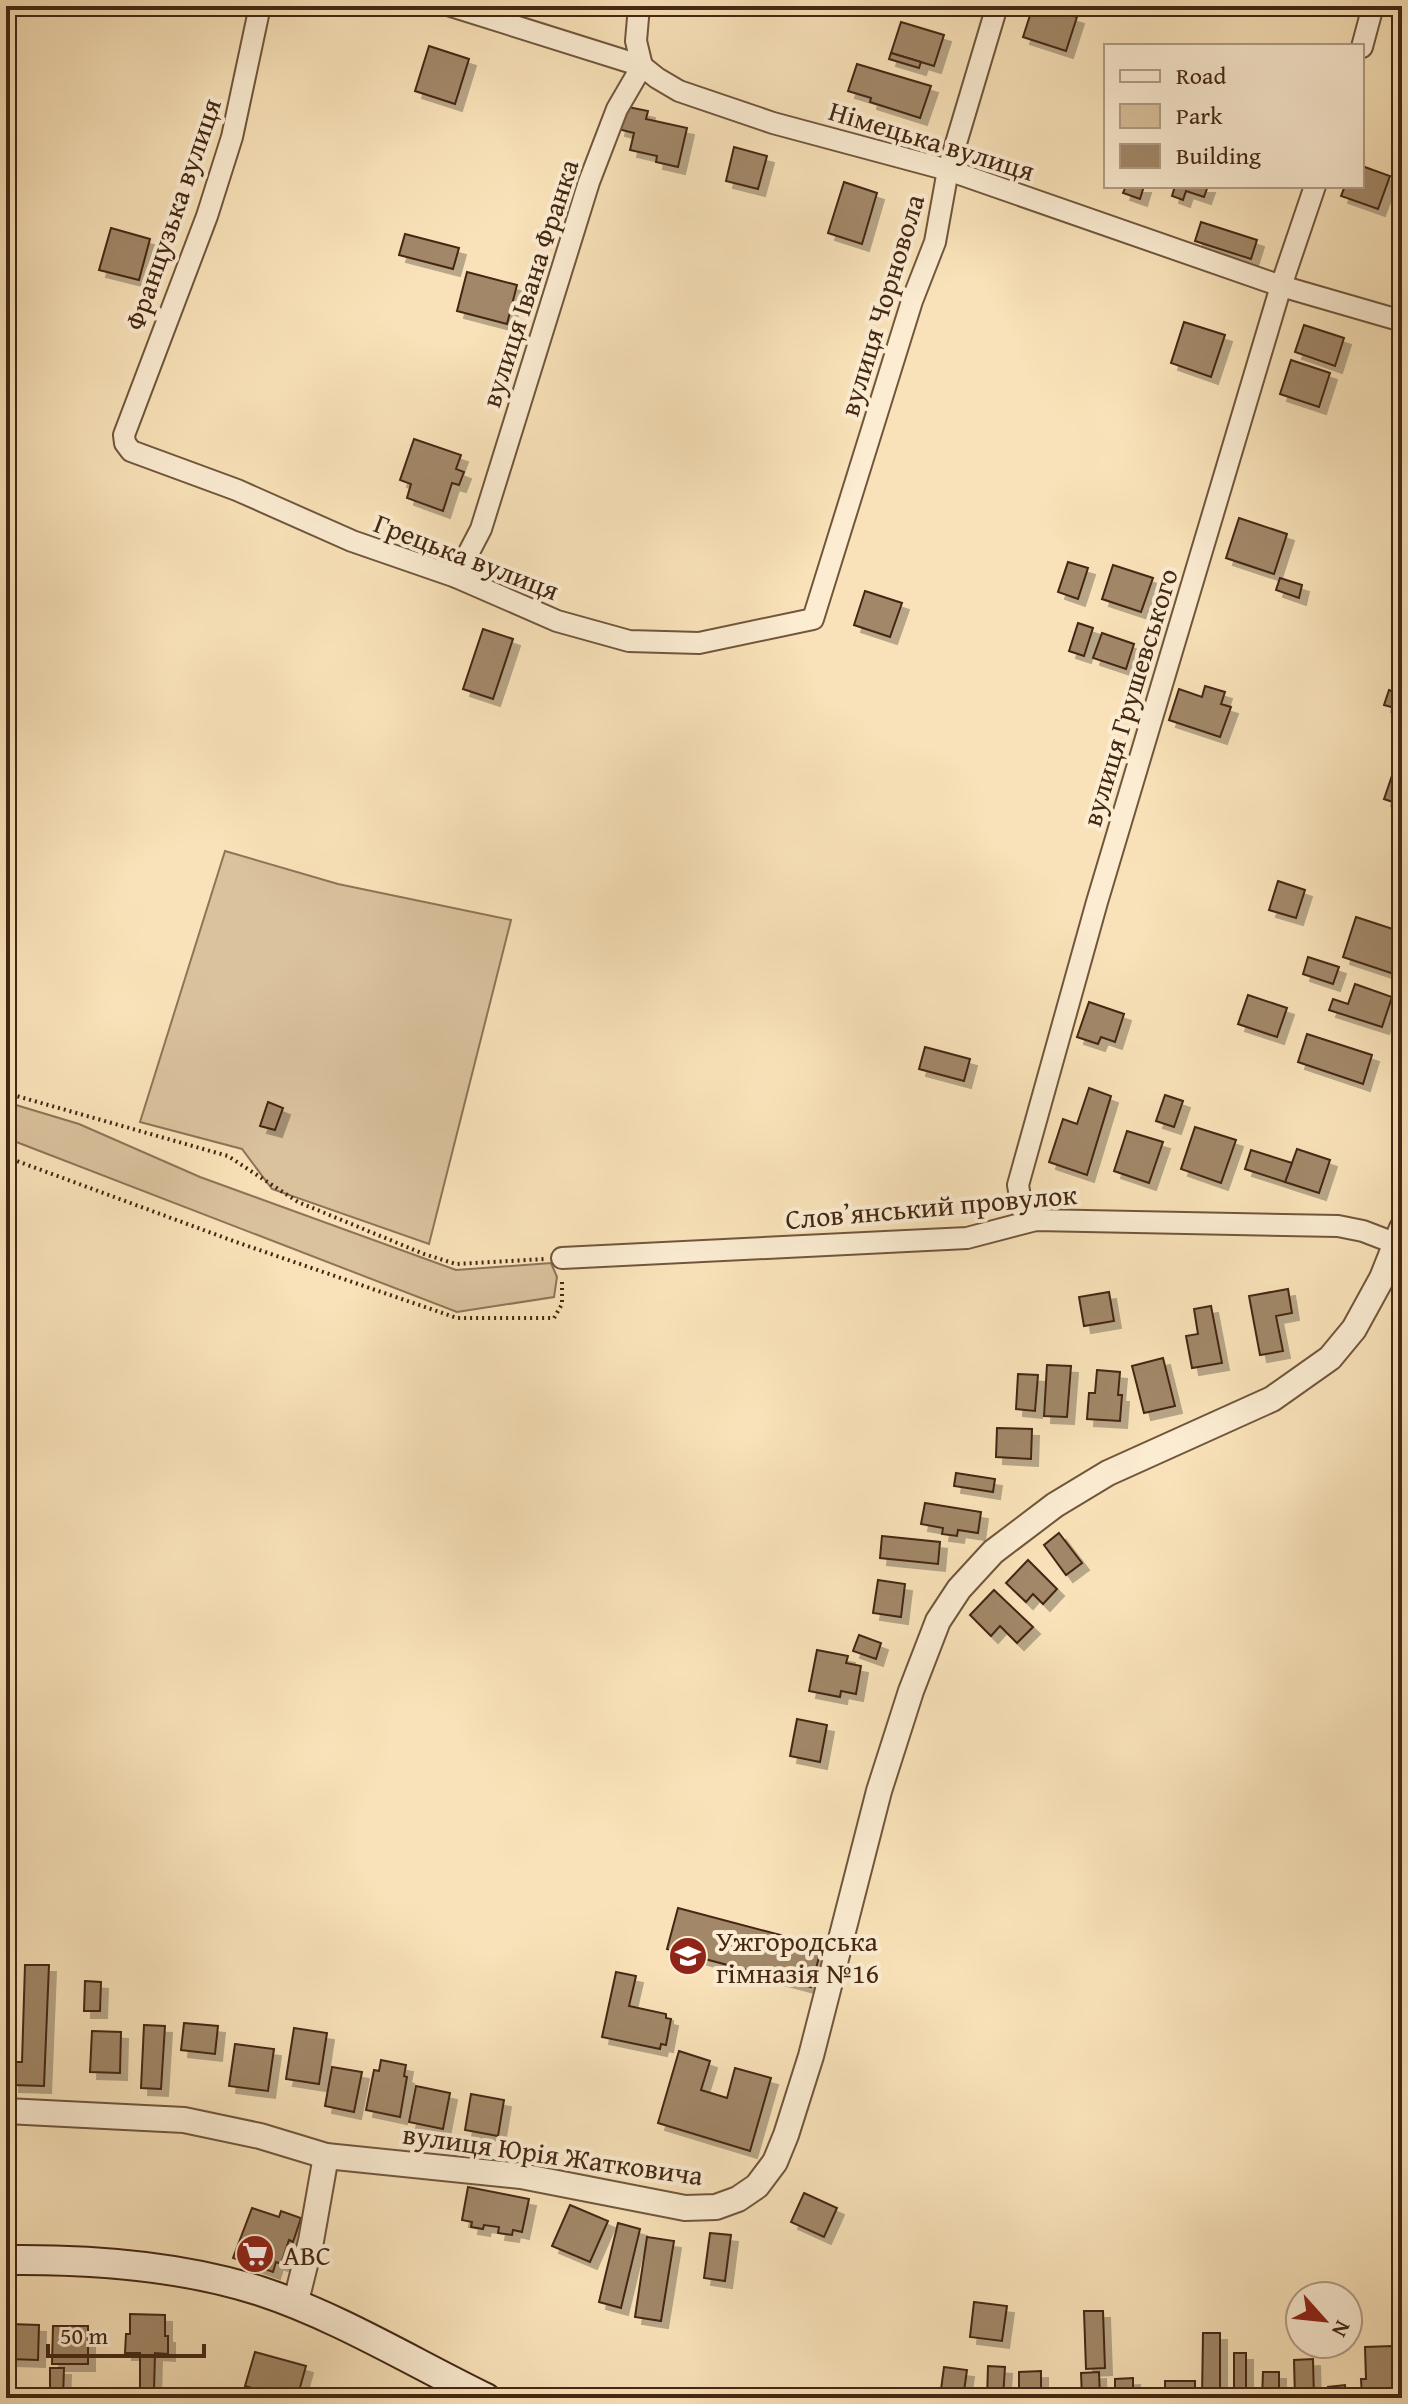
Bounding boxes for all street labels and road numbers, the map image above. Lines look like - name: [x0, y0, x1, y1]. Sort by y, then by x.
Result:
- street label: Німецька вулиця: [824, 89, 1040, 191]
- street label: Французька вулиця: [113, 93, 231, 335]
- street label: вулиця Івана Франка: [470, 153, 589, 412]
- street label: вулиця Чорновола: [828, 188, 934, 421]
- street label: Грецька вулиця: [369, 502, 565, 610]
- street label: вулиця Грушевського: [1070, 563, 1188, 831]
- street label: Словʼянський провулок: [783, 1173, 1079, 1239]
- street label: вулиця Юрія Жатковича: [400, 2113, 706, 2195]

